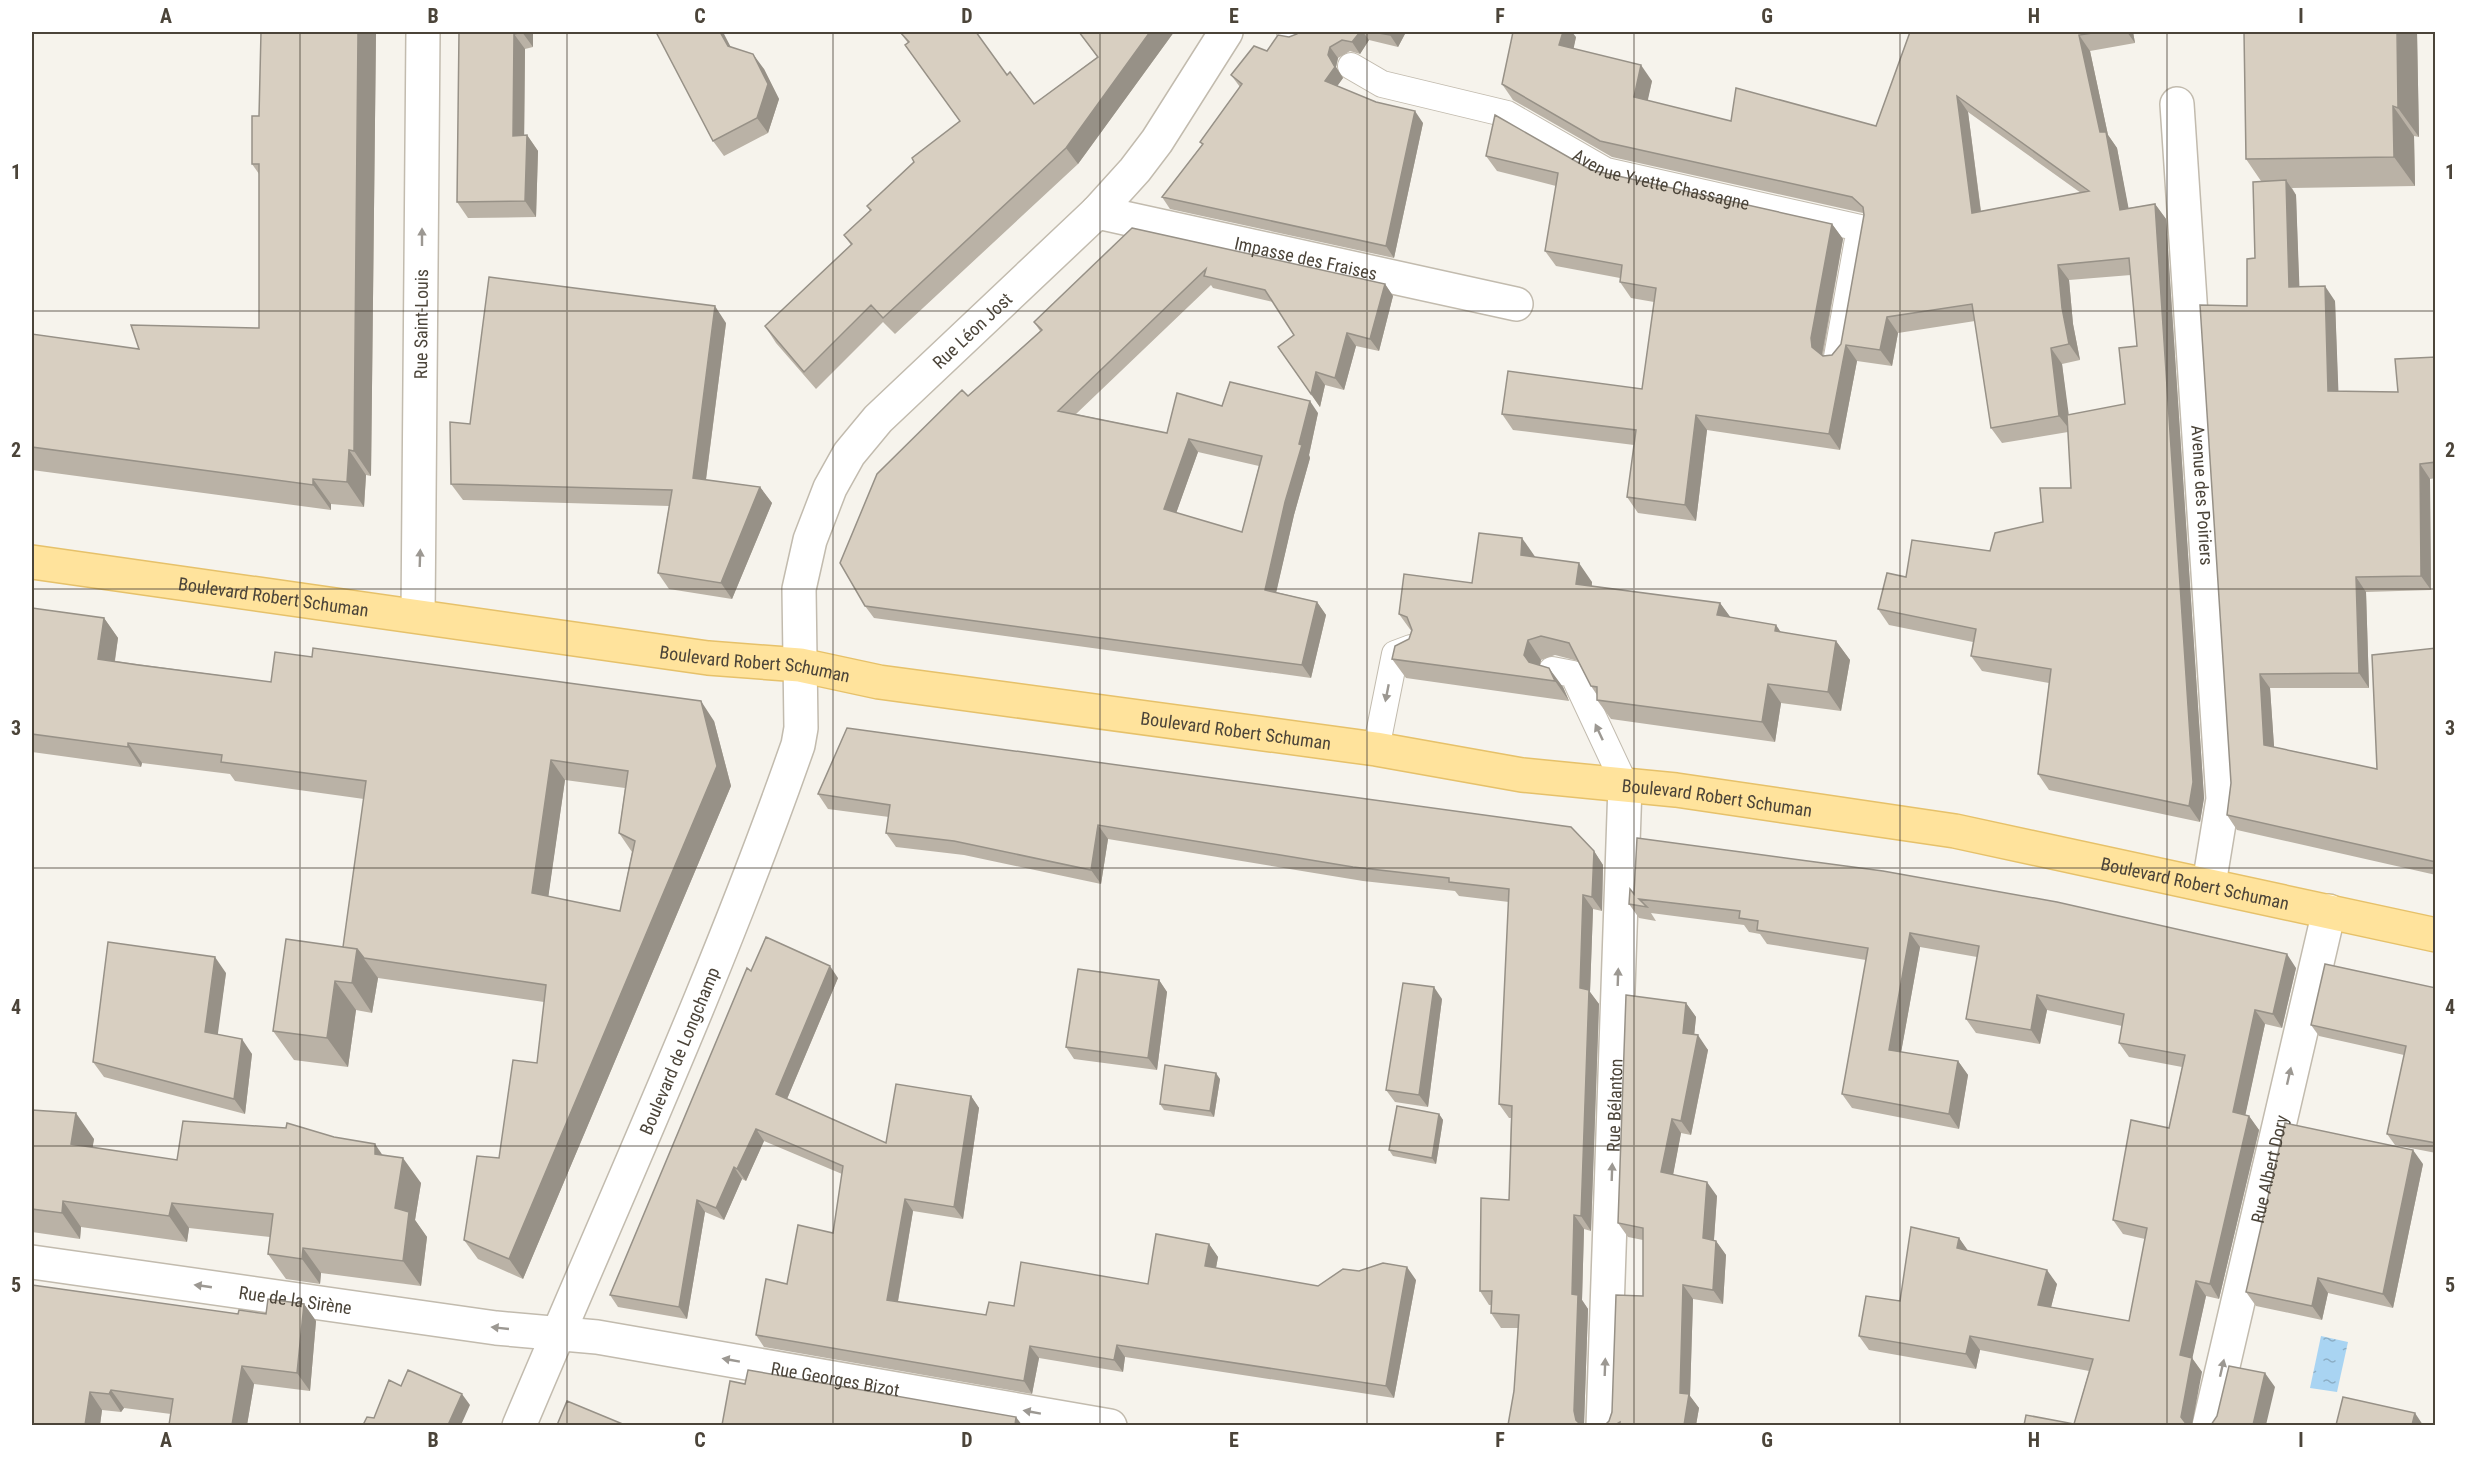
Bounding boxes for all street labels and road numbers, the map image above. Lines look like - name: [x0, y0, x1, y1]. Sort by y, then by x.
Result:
- street label: Avenue Yvette Chassagne: [1569, 144, 1752, 213]
- street label: Impasse des Fraises: [1233, 232, 1379, 284]
- street label: Rue Saint-Louis: [410, 269, 431, 379]
- street label: Rue Léon Jost: [928, 288, 1016, 373]
- street label: Avenue des Poiriers: [2188, 424, 2218, 566]
- street label: Boulevard Robert Schuman: [177, 572, 370, 620]
- street label: Boulevard Robert Schuman: [658, 641, 852, 686]
- street label: Boulevard Robert Schuman: [1139, 707, 1332, 753]
- street label: Boulevard Robert Schuman: [1621, 774, 1814, 820]
- street label: Boulevard Robert Schuman: [2099, 852, 2291, 913]
- street label: Boulevard de Longchamp: [635, 964, 723, 1138]
- street label: Rue Bélanton: [1602, 1058, 1626, 1152]
- street label: Rue Albert Dory: [2246, 1112, 2292, 1225]
- street label: Rue de la Sirène: [238, 1281, 353, 1318]
- street label: Rue Georges Bizot: [769, 1357, 901, 1400]

